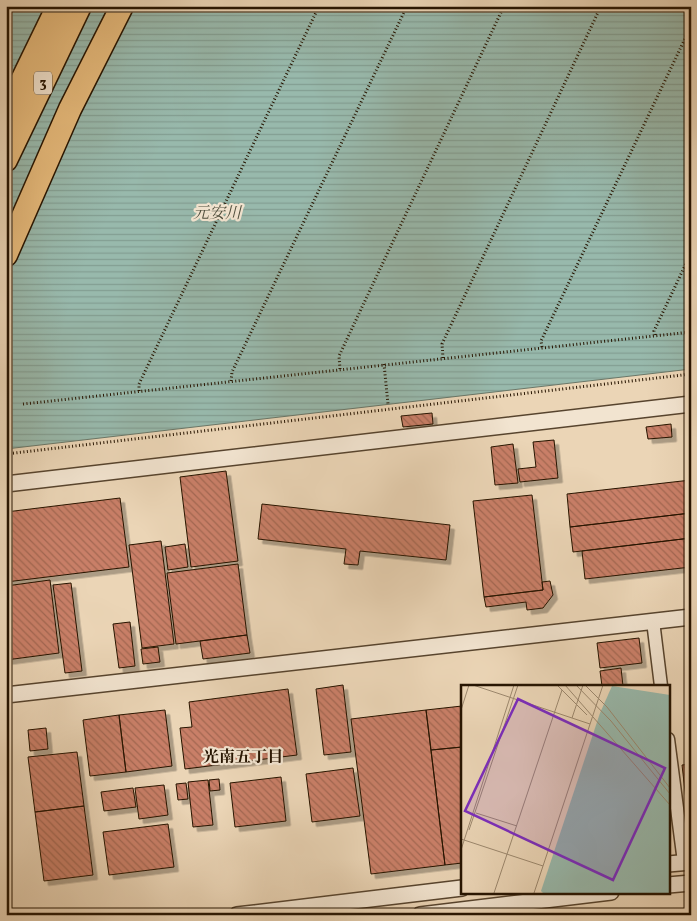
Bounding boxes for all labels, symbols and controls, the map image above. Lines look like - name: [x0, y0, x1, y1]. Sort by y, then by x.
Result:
- road number: 3: [34, 72, 52, 95]
- water label: 元安川: [193, 203, 243, 225]
- inset map: [461, 685, 670, 894]
- district label: 光南五丁目: [203, 747, 283, 769]

